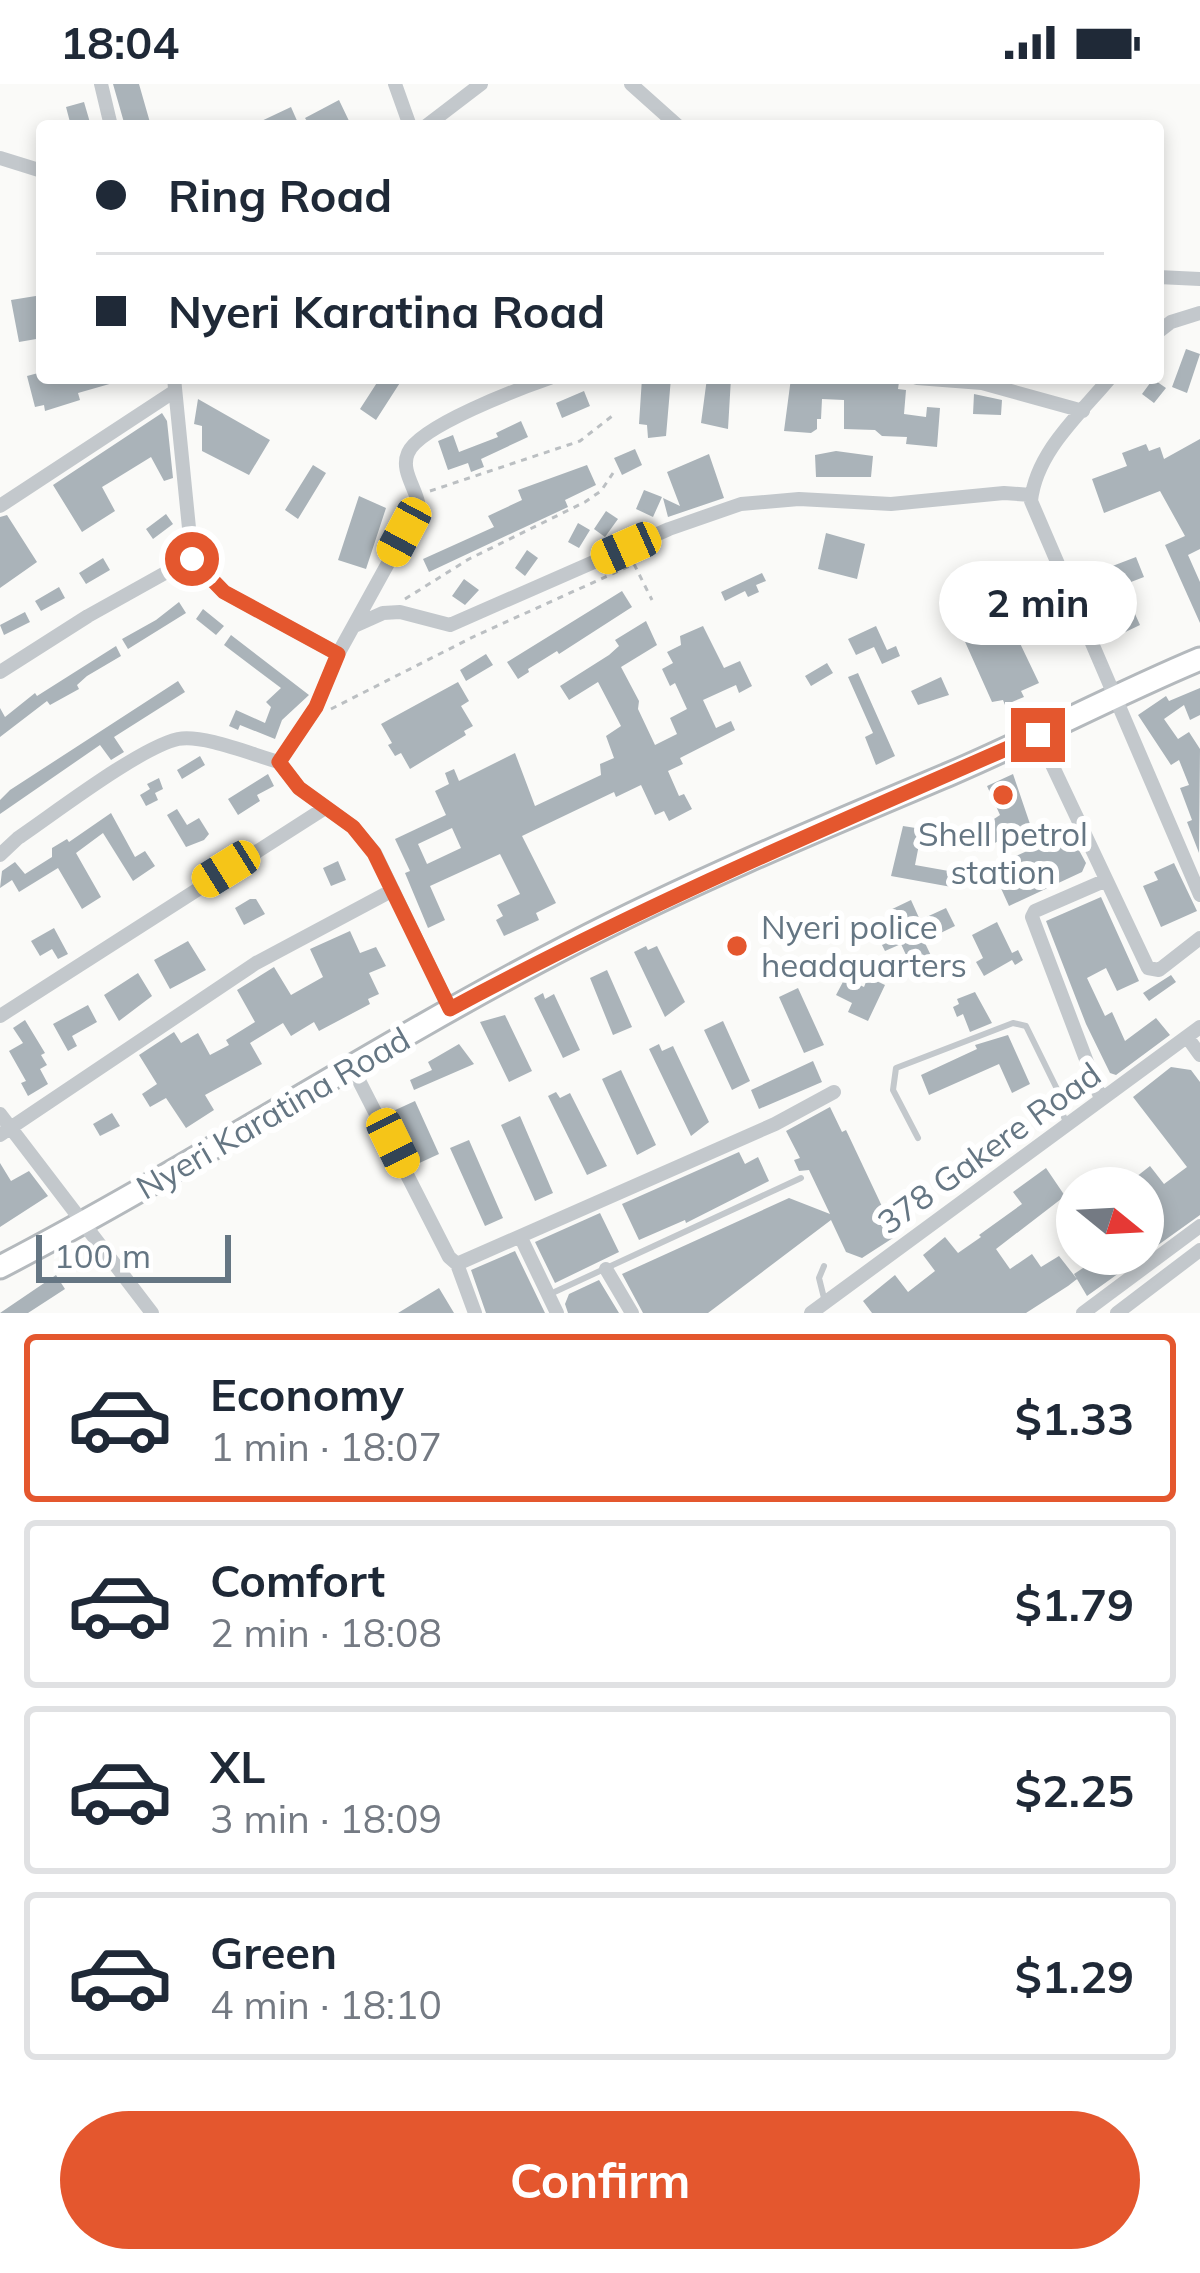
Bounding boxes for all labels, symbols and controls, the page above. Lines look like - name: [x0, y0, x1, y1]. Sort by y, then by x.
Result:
- text: 18:04: [60, 14, 179, 70]
- text: Ring Road: [168, 167, 392, 223]
- text: Nyeri Karatina Road: [168, 283, 605, 339]
- car: [371, 492, 437, 572]
- car: [586, 517, 666, 579]
- route start: [165, 532, 219, 586]
- callout: 2 min: [939, 561, 1137, 645]
- text: 2 min: [987, 578, 1089, 627]
- route end: [1011, 708, 1065, 762]
- marker: Shell petrol station: [990, 782, 1016, 808]
- place label: Shell petrol station: [918, 813, 1088, 892]
- car: [186, 835, 266, 903]
- place label: Nyeri police headquarters: [761, 906, 967, 985]
- marker: Nyeri police headquarters: [724, 933, 750, 959]
- street label: Nyeri Karatina Road: [129, 1018, 417, 1208]
- street label: 378 Gakere Road: [869, 1053, 1108, 1242]
- car: [361, 1103, 425, 1183]
- north arrow: [1056, 1167, 1164, 1275]
- map controls: [1056, 1167, 1164, 1275]
- scale bar: [36, 1229, 231, 1282]
- text: 100 m: [54, 1235, 151, 1276]
- icon: car: [66, 1364, 174, 1472]
- text: Economy: [210, 1366, 404, 1422]
- text: $1.33: [1015, 1390, 1134, 1446]
- text: 1 min · 18:07: [210, 1422, 442, 1471]
- icon: car: [66, 1550, 174, 1658]
- text: Comfort: [210, 1552, 385, 1608]
- text: $1.79: [1015, 1576, 1134, 1632]
- text: 2 min · 18:08: [210, 1608, 442, 1657]
- icon: car: [66, 1736, 174, 1844]
- text: XL: [210, 1738, 265, 1794]
- text: $2.25: [1015, 1762, 1134, 1818]
- text: 3 min · 18:09: [210, 1794, 442, 1843]
- icon: car: [66, 1922, 174, 2030]
- text: Green: [210, 1924, 337, 1980]
- text: $1.29: [1015, 1948, 1134, 2004]
- text: 4 min · 18:10: [210, 1980, 442, 2029]
- button: Confirm: [60, 2111, 1140, 2249]

